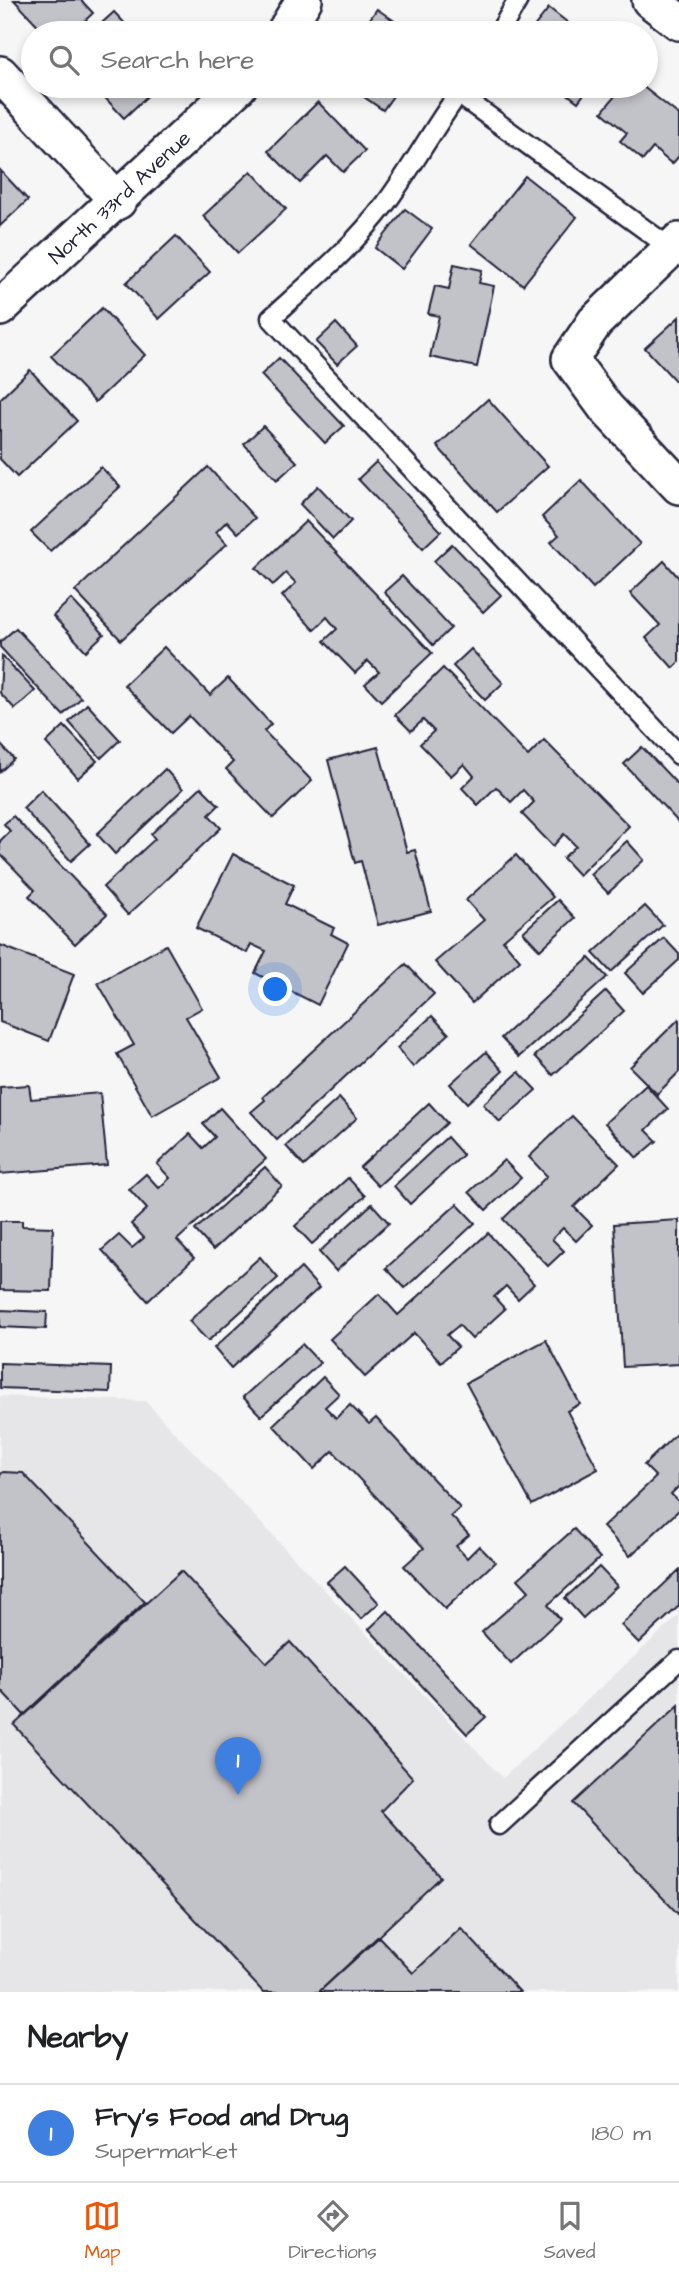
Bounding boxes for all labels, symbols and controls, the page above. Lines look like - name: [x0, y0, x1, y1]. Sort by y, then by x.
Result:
- search box: [21, 21, 658, 98]
- icon: search: [45, 41, 83, 79]
- text: Search here: [101, 42, 254, 78]
- street label: North 33rd Avenue: [42, 124, 197, 270]
- your location: [258, 972, 292, 1006]
- pin: 1: [215, 1737, 261, 1795]
- text: Nearby: [28, 2017, 128, 2059]
- text: Fry's Food and Drug: [95, 2099, 348, 2135]
- text: 1: [50, 2117, 52, 2149]
- text: 180 m: [592, 2117, 651, 2149]
- text: Supermarket: [95, 2135, 238, 2167]
- tab: Map: [83, 2197, 121, 2266]
- tab: Directions: [288, 2197, 377, 2266]
- tab: Saved: [544, 2197, 595, 2266]

